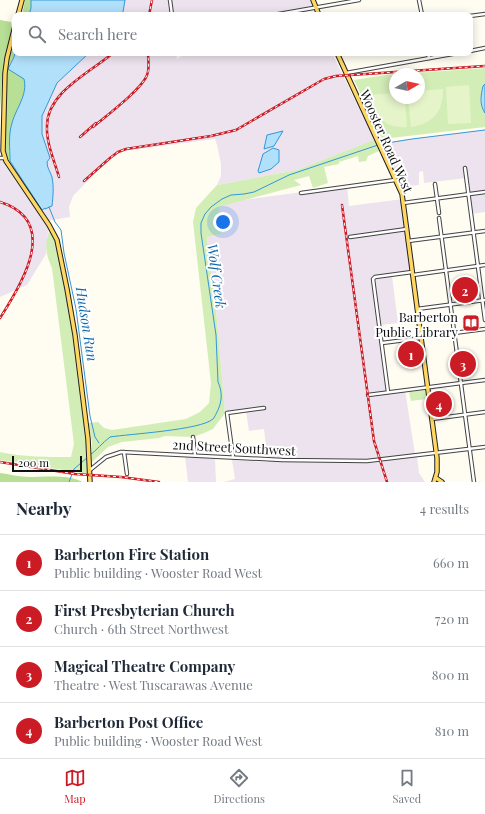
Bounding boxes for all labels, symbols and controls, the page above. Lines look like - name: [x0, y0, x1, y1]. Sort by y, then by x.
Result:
- search box: [12, 12, 473, 56]
- icon: search: [26, 23, 48, 45]
- text: Search here: [58, 24, 137, 44]
- north arrow: [389, 68, 425, 104]
- street label: Wooster Road West: [356, 86, 418, 196]
- your location: [213, 212, 233, 232]
- water label: Wolf Creek: [203, 243, 231, 309]
- pin: 2: [452, 275, 478, 305]
- water label: Hudson Run: [72, 284, 102, 363]
- place label: Barberton Public Library: [375, 308, 458, 340]
- library icon: Barberton Public Library: [461, 313, 481, 333]
- pin: 1: [398, 339, 424, 369]
- pin: 3: [450, 349, 476, 379]
- pin: 4: [426, 389, 452, 419]
- street label: 2nd Street Southwest: [172, 435, 296, 459]
- scale bar: [12, 454, 82, 473]
- text: 200 m: [18, 455, 49, 470]
- text: Nearby: [16, 497, 71, 519]
- text: 4 results: [420, 500, 469, 517]
- text: Barberton Fire Station: [54, 544, 209, 564]
- text: 1: [27, 554, 31, 571]
- text: 660 m: [433, 554, 469, 571]
- text: Public building · Wooster Road West: [54, 564, 262, 581]
- text: First Presbyterian Church: [54, 600, 235, 620]
- text: 2: [26, 610, 32, 627]
- text: 720 m: [435, 610, 469, 627]
- text: Church · 6th Street Northwest: [54, 620, 229, 637]
- text: Magical Theatre Company: [54, 656, 235, 676]
- text: 3: [26, 666, 32, 683]
- text: 800 m: [432, 666, 469, 683]
- text: Theatre · West Tuscarawas Avenue: [54, 676, 253, 693]
- text: Barberton Post Office: [54, 712, 203, 732]
- text: 4: [26, 722, 32, 739]
- text: 810 m: [435, 722, 469, 739]
- text: Public building · Wooster Road West: [54, 732, 262, 749]
- tab: Map: [64, 767, 86, 806]
- tab: Directions: [213, 767, 265, 806]
- tab: Saved: [393, 767, 421, 806]

